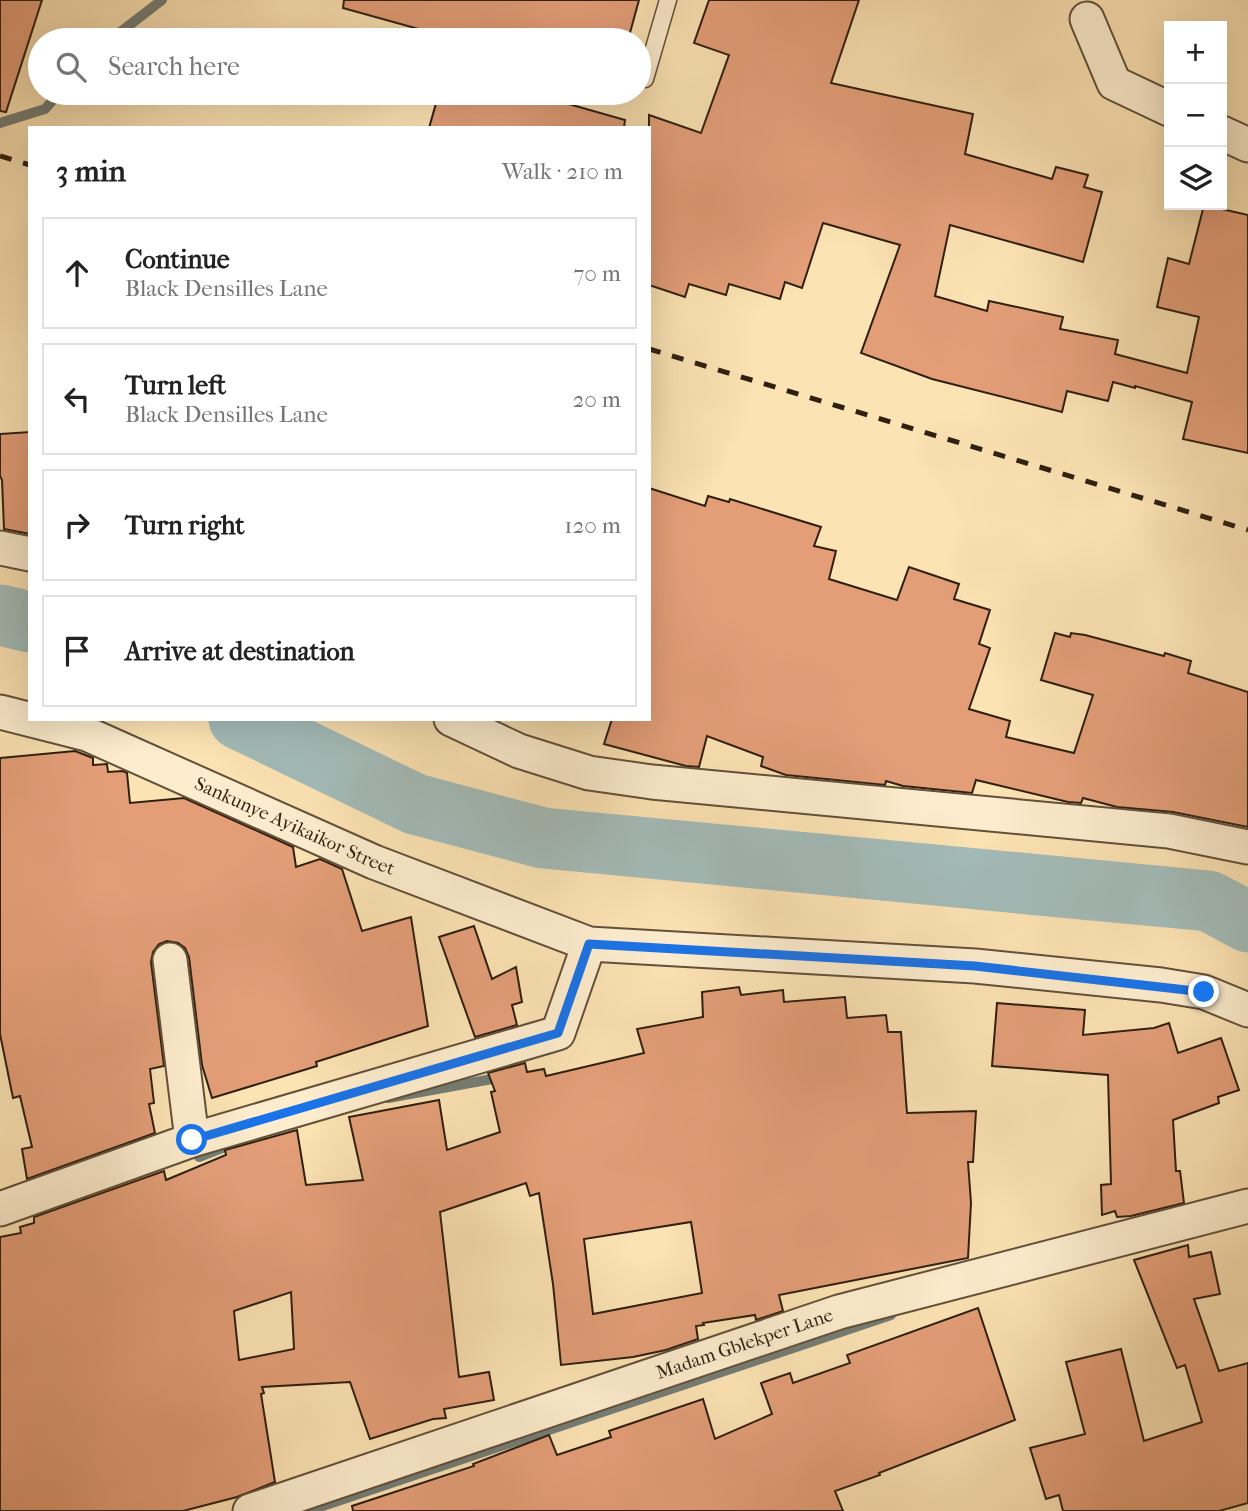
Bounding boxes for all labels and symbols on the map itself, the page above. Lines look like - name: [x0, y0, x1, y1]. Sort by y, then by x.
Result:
- street label: Sankunye Ayikaikor Street: [191, 772, 398, 880]
- route end: [1188, 976, 1219, 1007]
- route start: [176, 1124, 207, 1155]
- street label: Madam Gblekper Lane: [653, 1304, 836, 1384]

